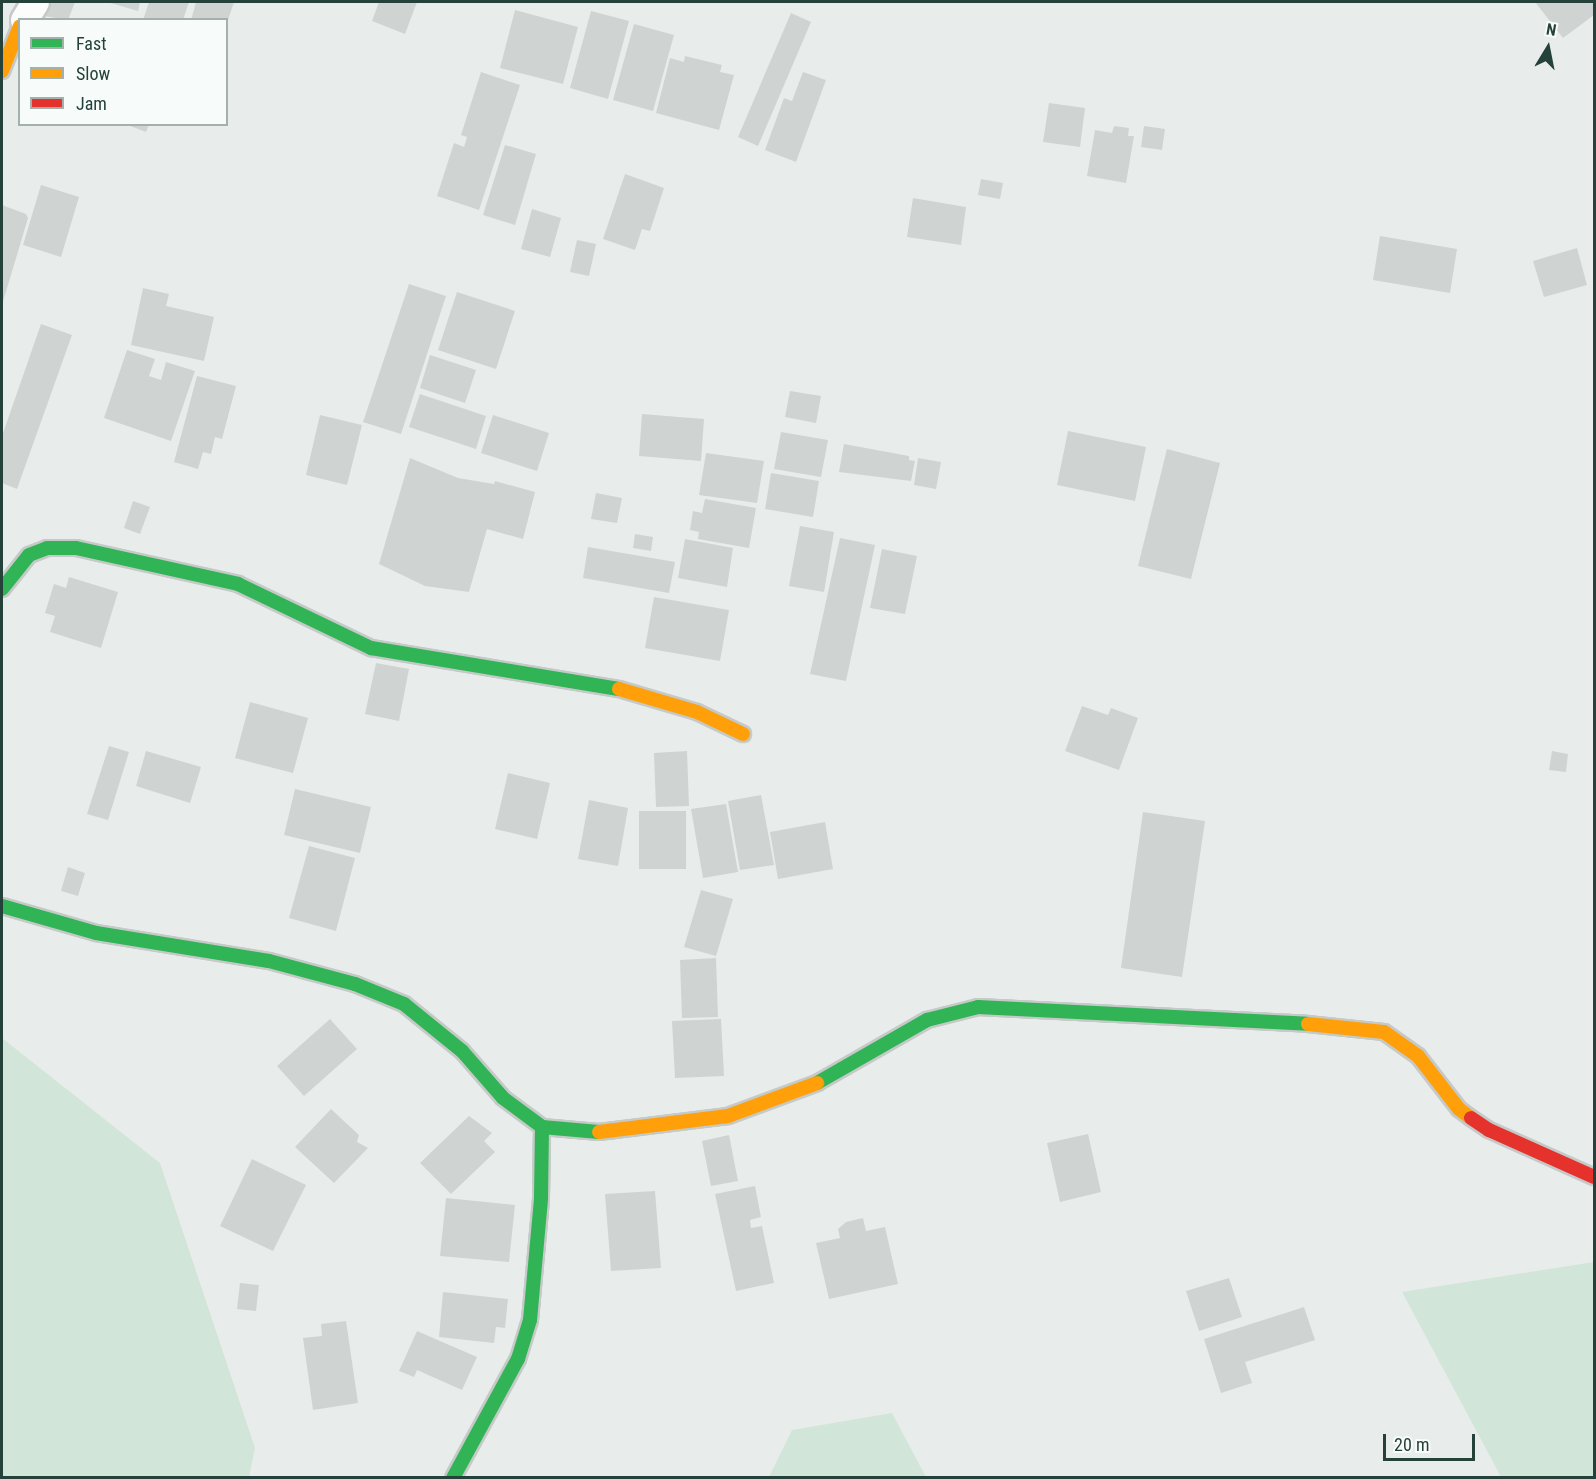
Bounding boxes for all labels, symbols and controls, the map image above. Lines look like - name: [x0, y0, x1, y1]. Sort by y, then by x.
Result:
- legend: [18, 18, 228, 126]
- north arrow: [1518, 18, 1578, 78]
- text: N: [1545, 20, 1558, 40]
- text: Fast: [76, 33, 107, 54]
- text: Slow: [76, 63, 110, 84]
- text: Jam: [76, 93, 107, 114]
- scale bar: [1386, 1422, 1478, 1460]
- text: 20 m: [1394, 1434, 1429, 1455]

